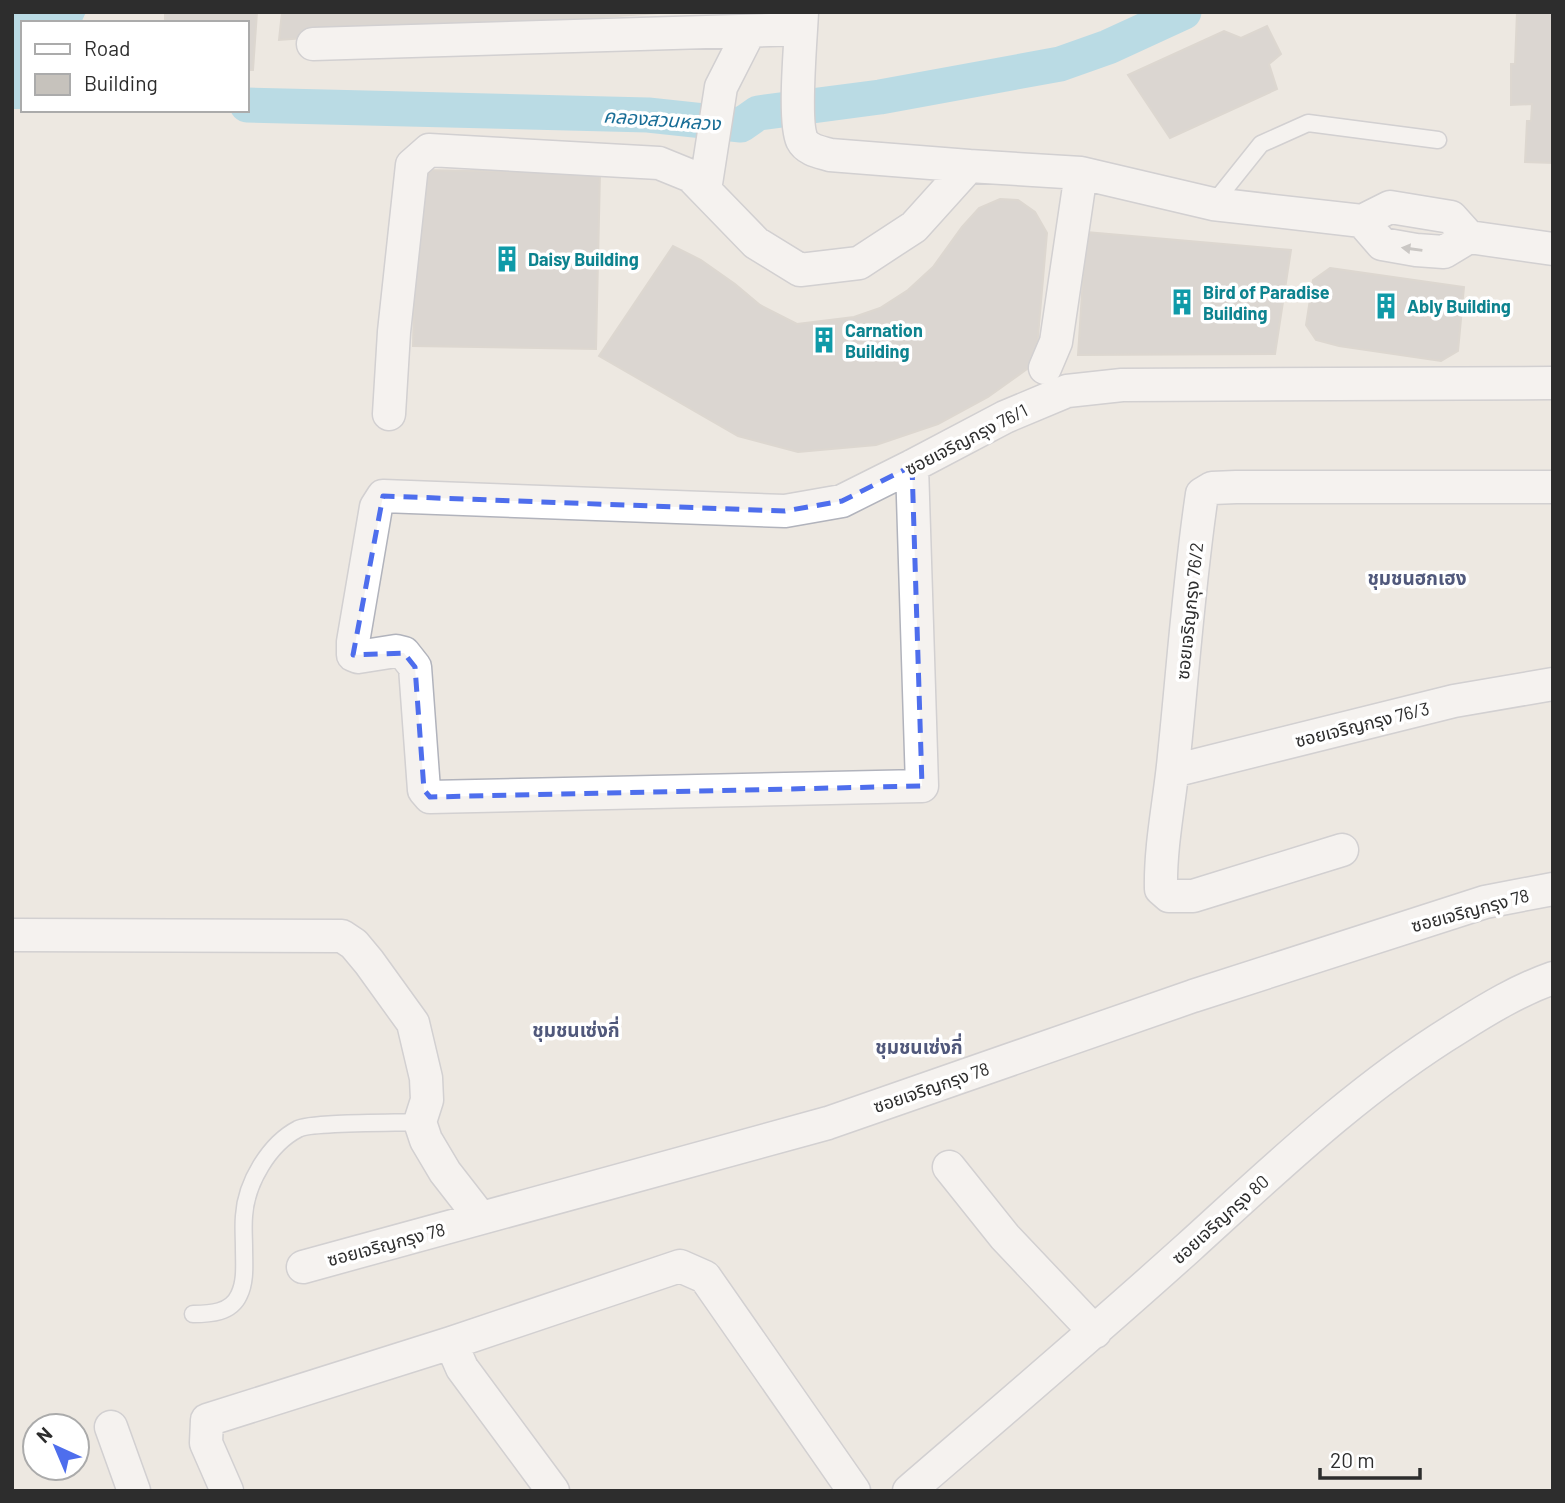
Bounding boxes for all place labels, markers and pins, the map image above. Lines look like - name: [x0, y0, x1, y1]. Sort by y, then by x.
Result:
- building icon: Daisy Building: [492, 244, 522, 274]
- place label: Daisy Building: [528, 248, 639, 270]
- place label: Bird of Paradise Building: [1203, 281, 1330, 324]
- building icon: Bird of Paradise Building: [1167, 287, 1197, 317]
- building icon: Ably Building: [1371, 291, 1401, 321]
- place label: Ably Building: [1407, 295, 1511, 317]
- place label: Carnation Building: [845, 319, 923, 362]
- building icon: Carnation Building: [809, 325, 839, 355]

